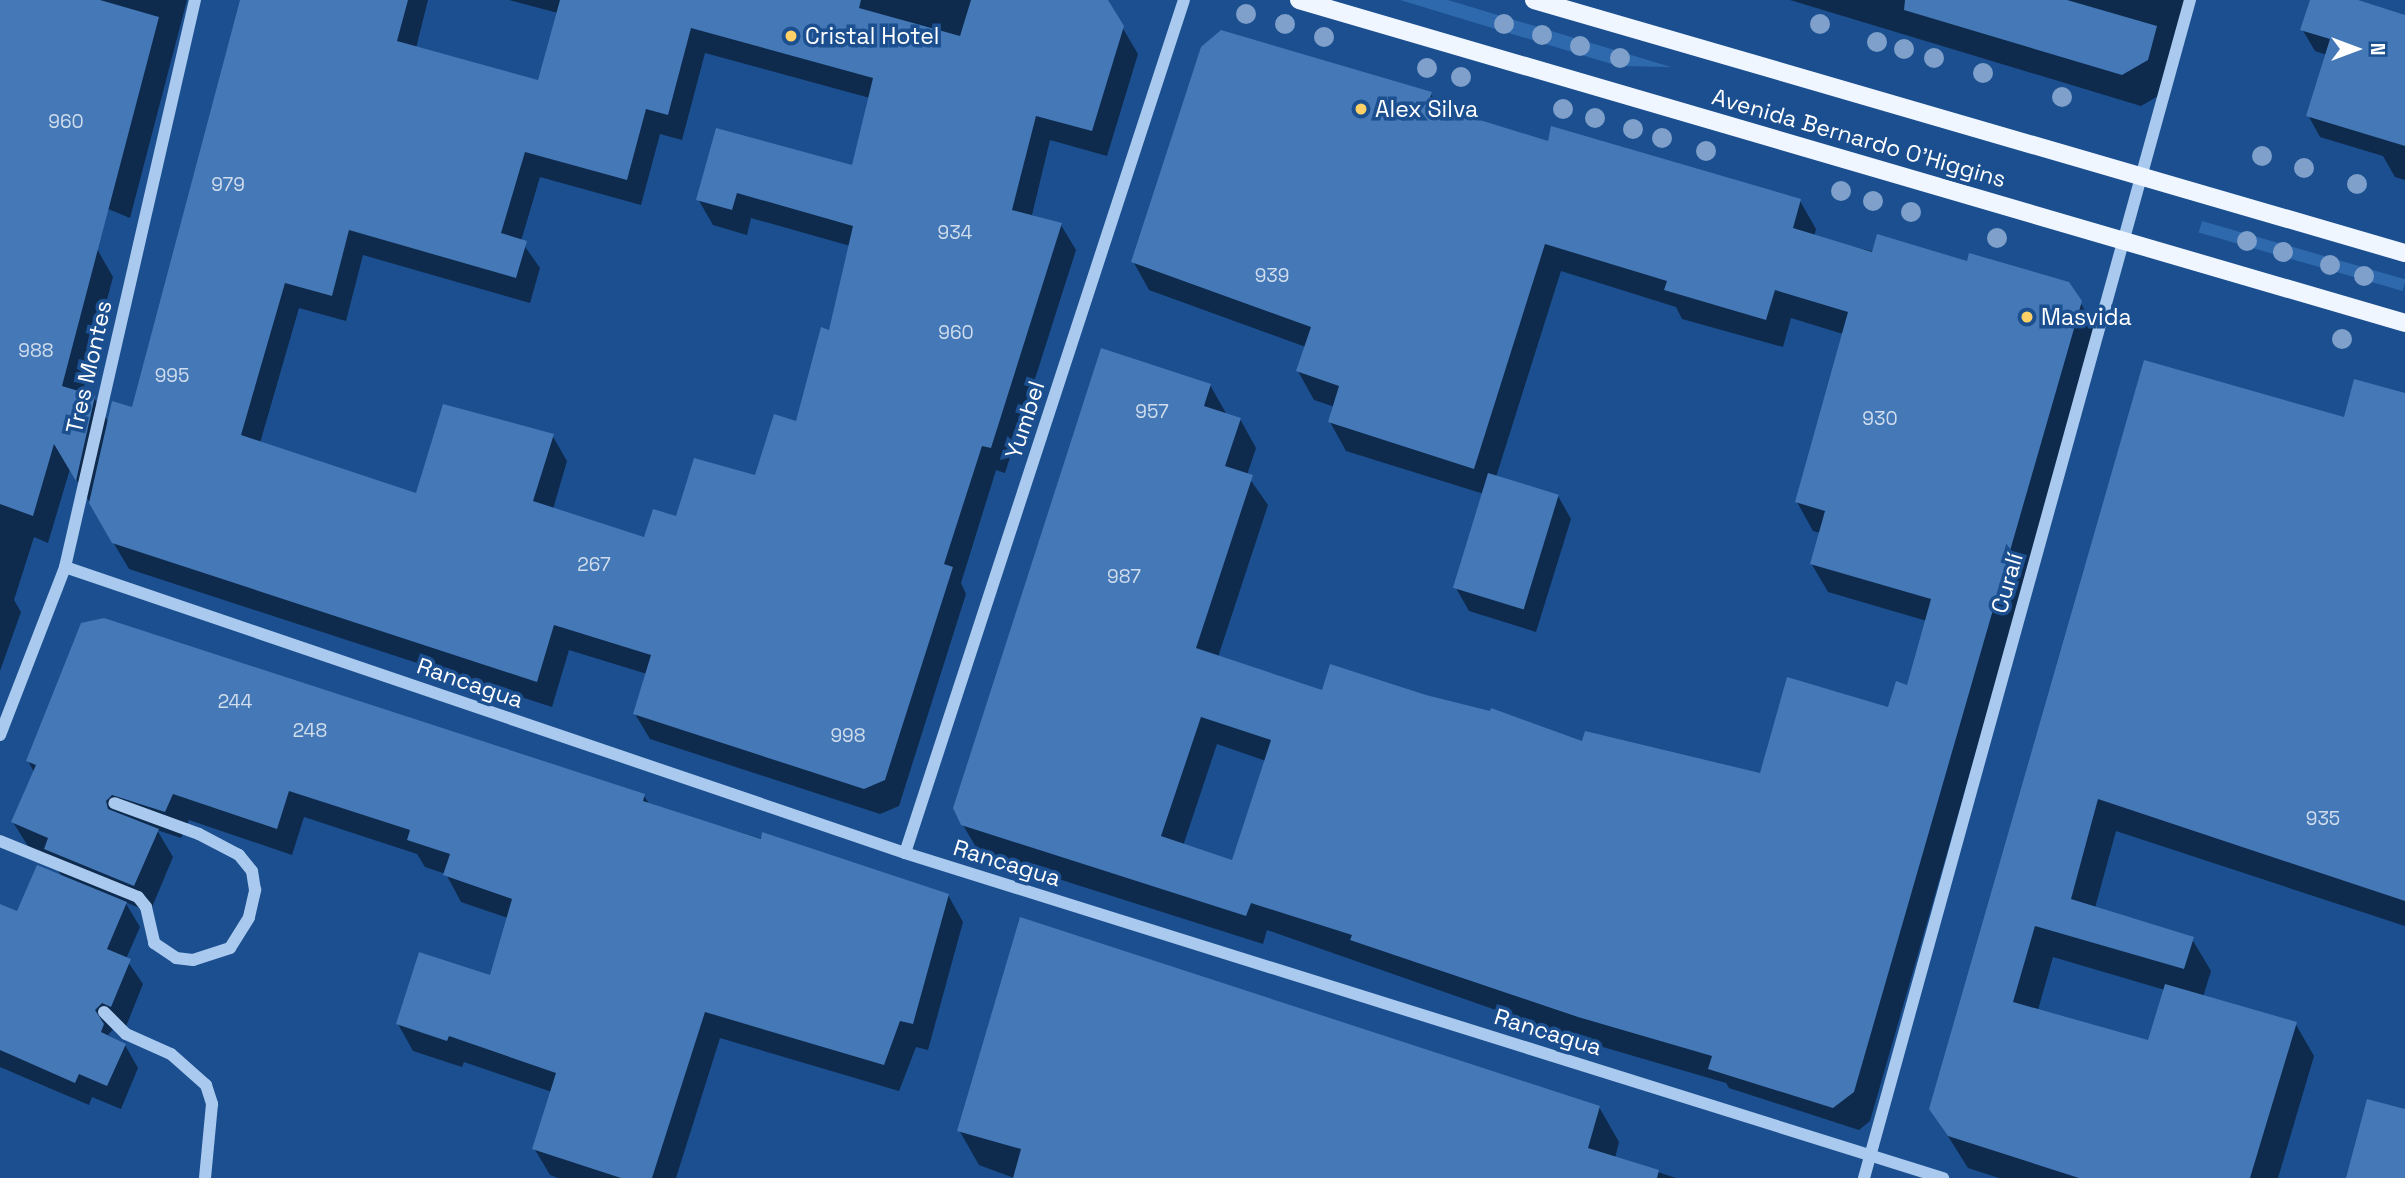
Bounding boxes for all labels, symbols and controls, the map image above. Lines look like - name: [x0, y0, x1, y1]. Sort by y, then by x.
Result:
- north arrow: [2321, 14, 2391, 84]
- place label: Cristal Hotel: [805, 22, 939, 50]
- marker: Cristal Hotel: [783, 28, 799, 44]
- text: N: [2365, 43, 2390, 55]
- street label: Avenida Bernardo O'Higgins: [1709, 83, 2009, 193]
- place label: Alex Silva: [1375, 95, 1478, 123]
- marker: Alex Silva: [1353, 101, 1369, 117]
- house number: 960: [48, 111, 84, 133]
- house number: 979: [211, 174, 245, 196]
- house number: 934: [938, 222, 972, 244]
- house number: 939: [1255, 265, 1289, 287]
- street label: Tres Montes: [60, 298, 118, 436]
- place label: Masvida: [2041, 303, 2132, 331]
- marker: Masvida: [2019, 309, 2035, 325]
- house number: 960: [938, 322, 974, 344]
- house number: 988: [18, 340, 54, 362]
- house number: 995: [155, 365, 189, 387]
- street label: Yumbel: [999, 378, 1051, 462]
- house number: 957: [1135, 401, 1169, 423]
- house number: 930: [1862, 408, 1898, 430]
- street label: Curalí: [1985, 550, 2029, 616]
- house number: 267: [577, 554, 611, 576]
- house number: 987: [1107, 566, 1141, 588]
- street label: Rancagua: [413, 652, 527, 714]
- house number: 244: [218, 691, 252, 713]
- house number: 248: [293, 720, 327, 742]
- house number: 998: [830, 725, 866, 747]
- house number: 935: [2306, 808, 2340, 830]
- street label: Rancagua: [950, 834, 1064, 892]
- street label: Rancagua: [1491, 1003, 1605, 1061]

